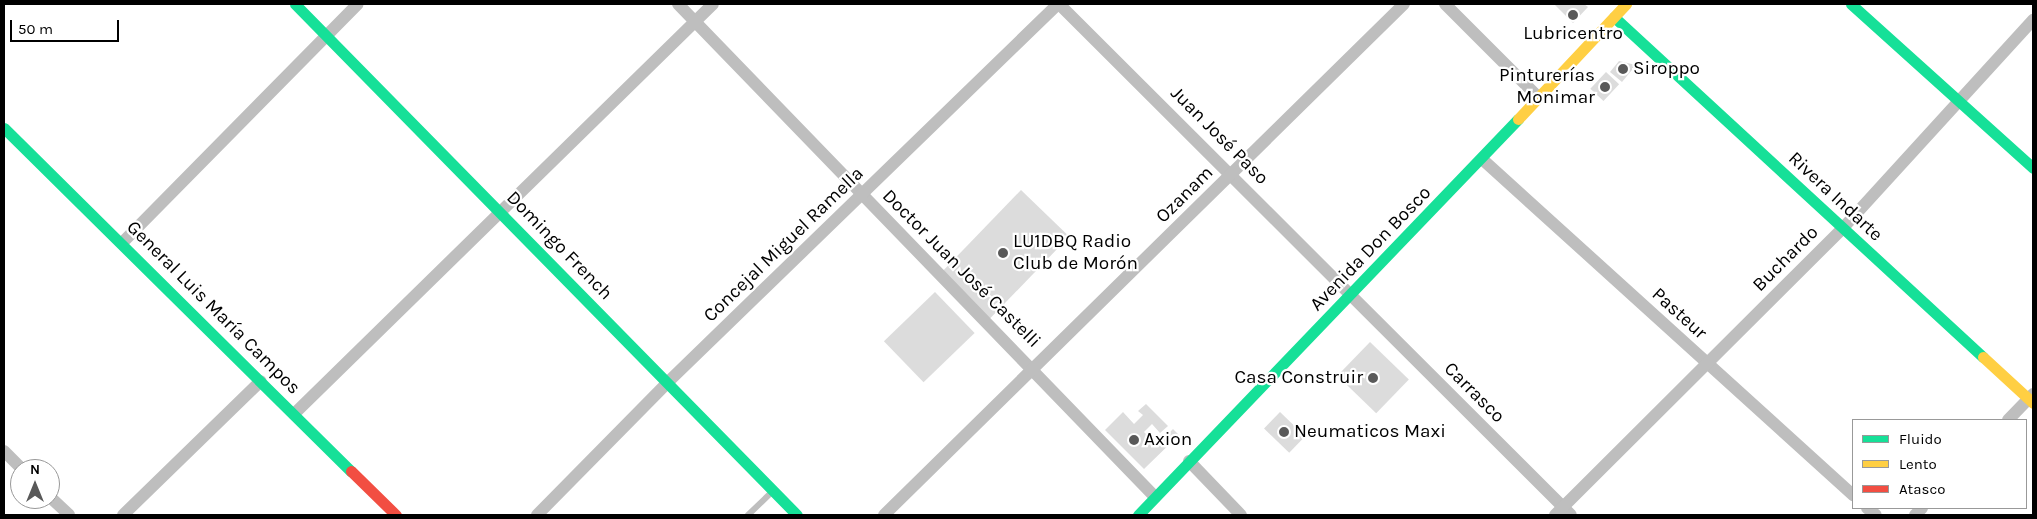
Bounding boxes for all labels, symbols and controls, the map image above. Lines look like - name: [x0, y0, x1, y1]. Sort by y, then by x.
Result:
- marker: Lubricentro: [1567, 9, 1579, 21]
- scale bar: [12, 10, 121, 42]
- text: 50 m: [18, 20, 53, 38]
- place label: Lubricentro: [1523, 23, 1623, 45]
- place label: Siroppo: [1633, 58, 1700, 80]
- marker: Siroppo: [1617, 63, 1629, 75]
- place label: Pinturerías Monimar: [1499, 65, 1595, 109]
- marker: Pinturerías Monimar: [1599, 81, 1611, 93]
- street label: Juan José Paso: [1165, 82, 1273, 190]
- street label: Rivera Indarte: [1783, 147, 1887, 247]
- street label: Ozanam: [1152, 162, 1218, 228]
- street label: Concejal Miguel Ramella: [699, 163, 869, 327]
- street label: Avenida Don Bosco: [1306, 182, 1436, 316]
- street label: Doctor Juan José Castelli: [877, 185, 1045, 353]
- street label: Domingo French: [501, 187, 617, 305]
- street label: General Luis María Campos: [121, 216, 305, 400]
- street label: Buchardo: [1748, 221, 1824, 297]
- place label: LU1DBQ Radio Club de Morón: [1013, 231, 1138, 275]
- marker: LU1DBQ Radio Club de Morón: [997, 247, 1009, 259]
- street label: Pasteur: [1647, 283, 1711, 345]
- street label: Carrasco: [1439, 358, 1509, 428]
- place label: Casa Construir: [1234, 367, 1363, 389]
- marker: Casa Construir: [1367, 372, 1379, 384]
- legend: [1852, 419, 2027, 509]
- place label: Neumaticos Maxi: [1294, 421, 1446, 443]
- marker: Neumaticos Maxi: [1278, 426, 1290, 438]
- place label: Axion: [1144, 429, 1192, 451]
- text: Fluido: [1899, 430, 1942, 448]
- marker: Axion: [1128, 434, 1140, 446]
- text: Lento: [1899, 455, 1937, 473]
- north arrow: [10, 459, 60, 509]
- text: N: [30, 461, 40, 478]
- text: Atasco: [1899, 480, 1945, 498]

